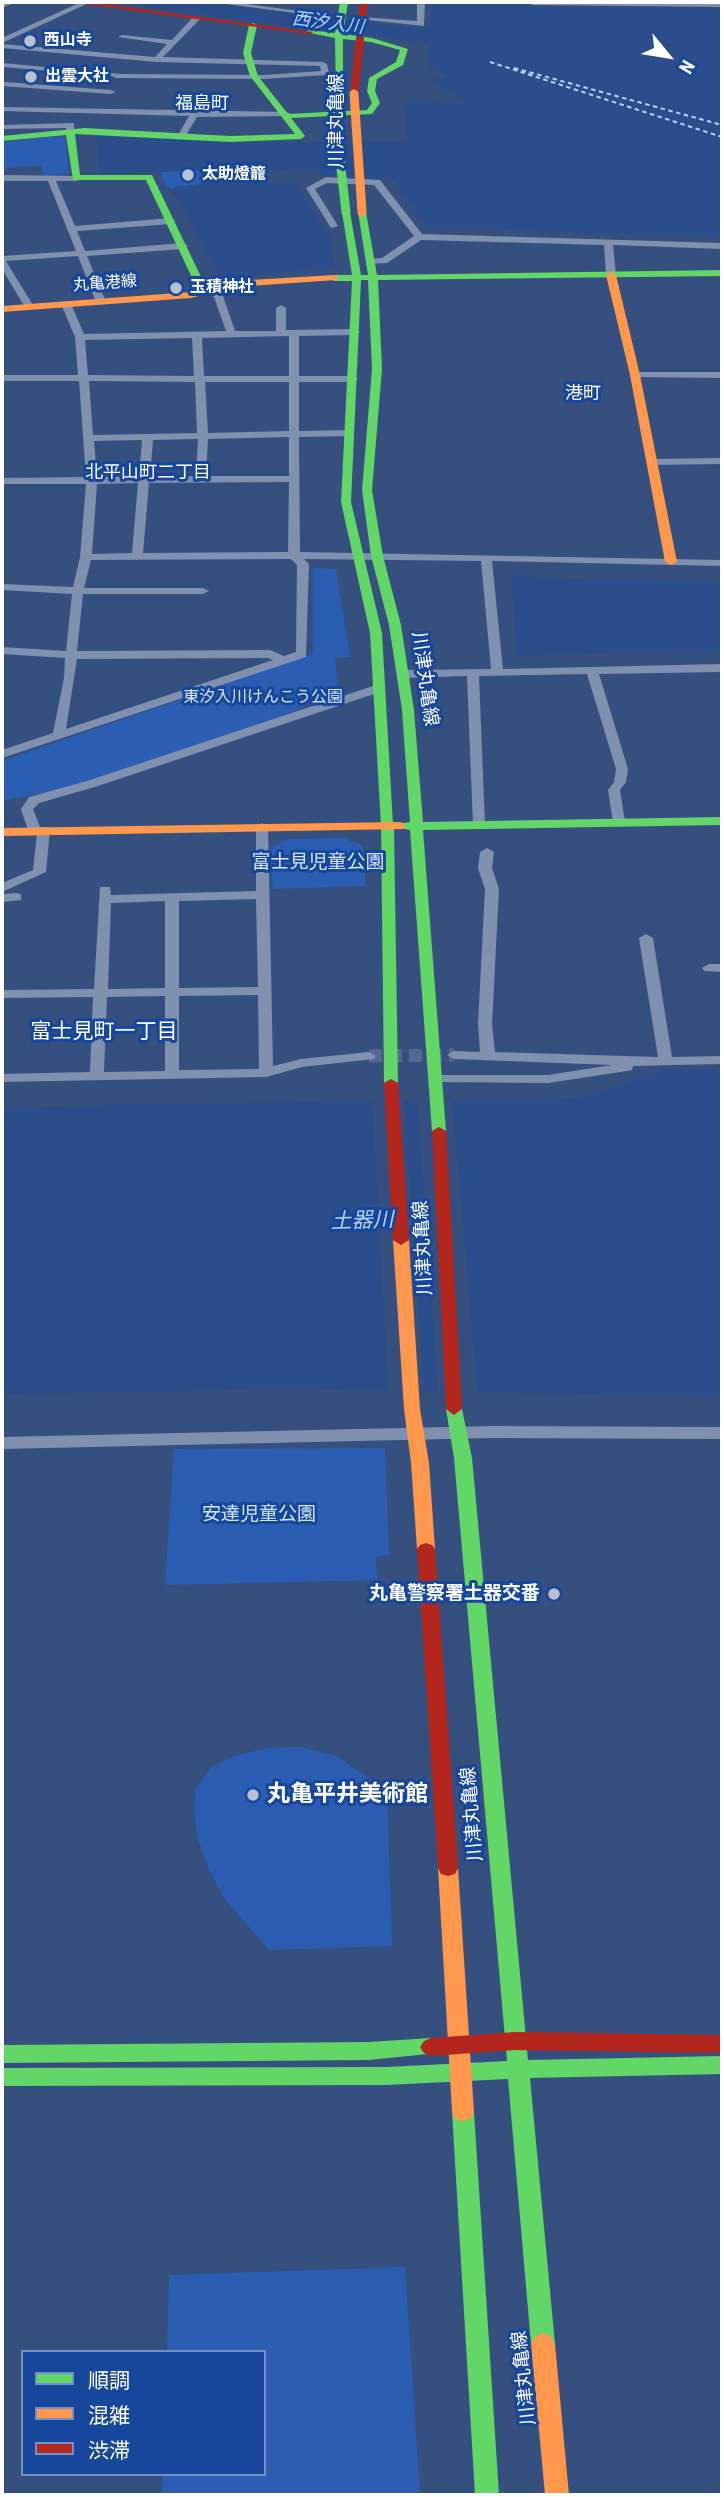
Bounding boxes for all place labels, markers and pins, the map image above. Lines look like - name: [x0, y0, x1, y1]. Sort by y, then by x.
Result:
- place label: 西山寺: [44, 31, 92, 51]
- marker: 西山寺: [22, 33, 38, 49]
- place label: 出雲大社: [45, 67, 109, 87]
- marker: 出雲大社: [23, 69, 39, 85]
- place label: 太助燈籠: [202, 165, 266, 185]
- marker: 太助燈籠: [180, 167, 196, 183]
- place label: 玉積神社: [190, 278, 254, 298]
- marker: 玉積神社: [168, 280, 184, 296]
- place label: 丸亀警察署土器交番: [369, 1583, 540, 1605]
- marker: 丸亀警察署土器交番: [546, 1586, 562, 1602]
- place label: 丸亀平井美術館: [267, 1781, 428, 1809]
- marker: 丸亀平井美術館: [245, 1787, 261, 1803]

